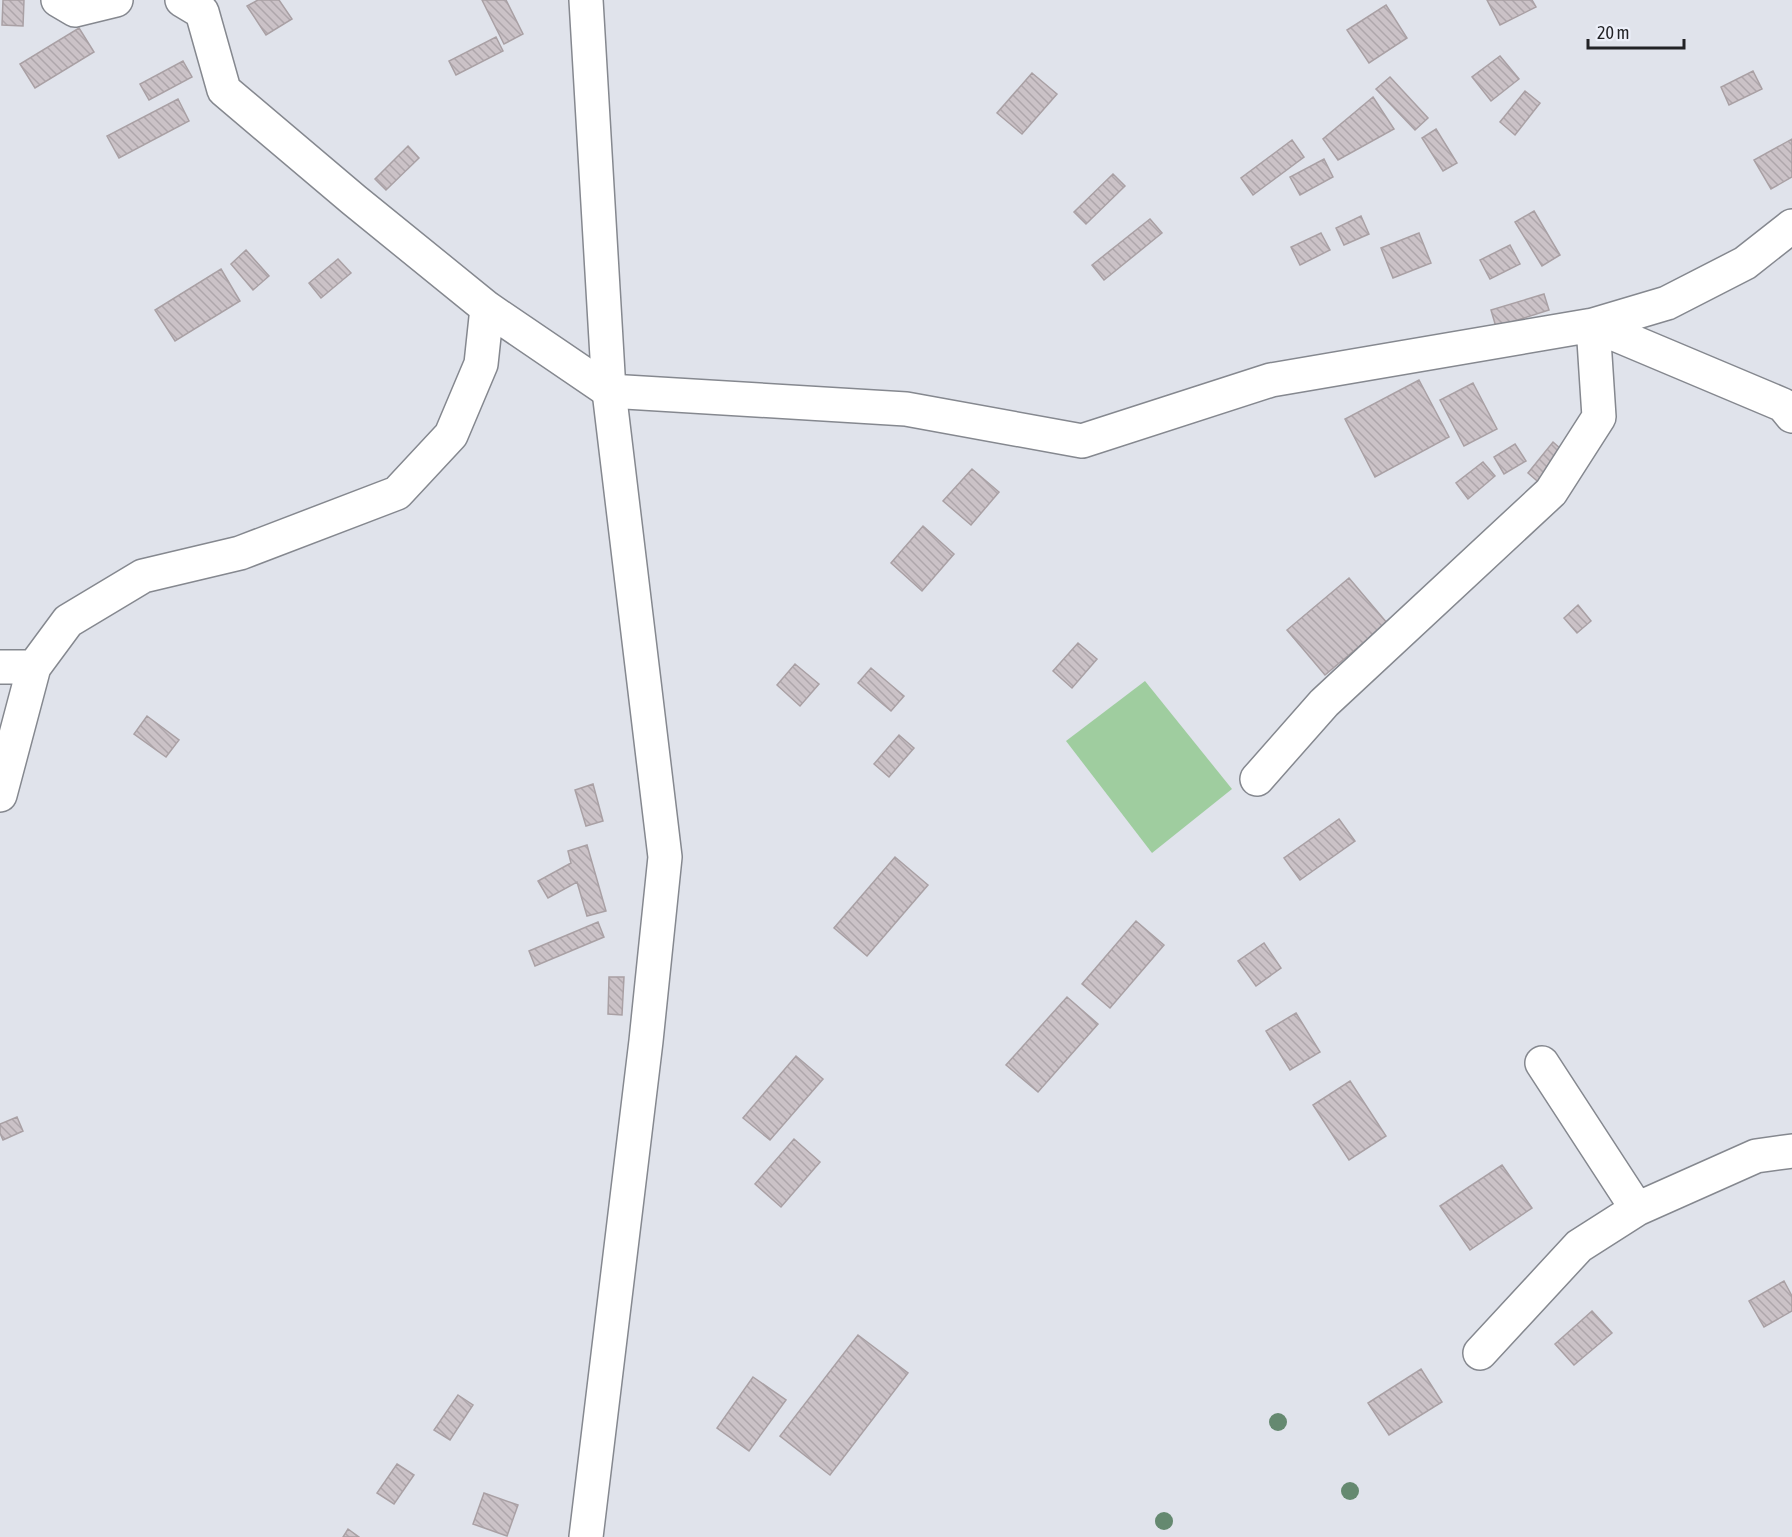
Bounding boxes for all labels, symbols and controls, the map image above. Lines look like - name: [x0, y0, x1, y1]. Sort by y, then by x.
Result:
- scale bar: [1588, 12, 1684, 50]
- text: 20 m: [1597, 22, 1629, 43]

